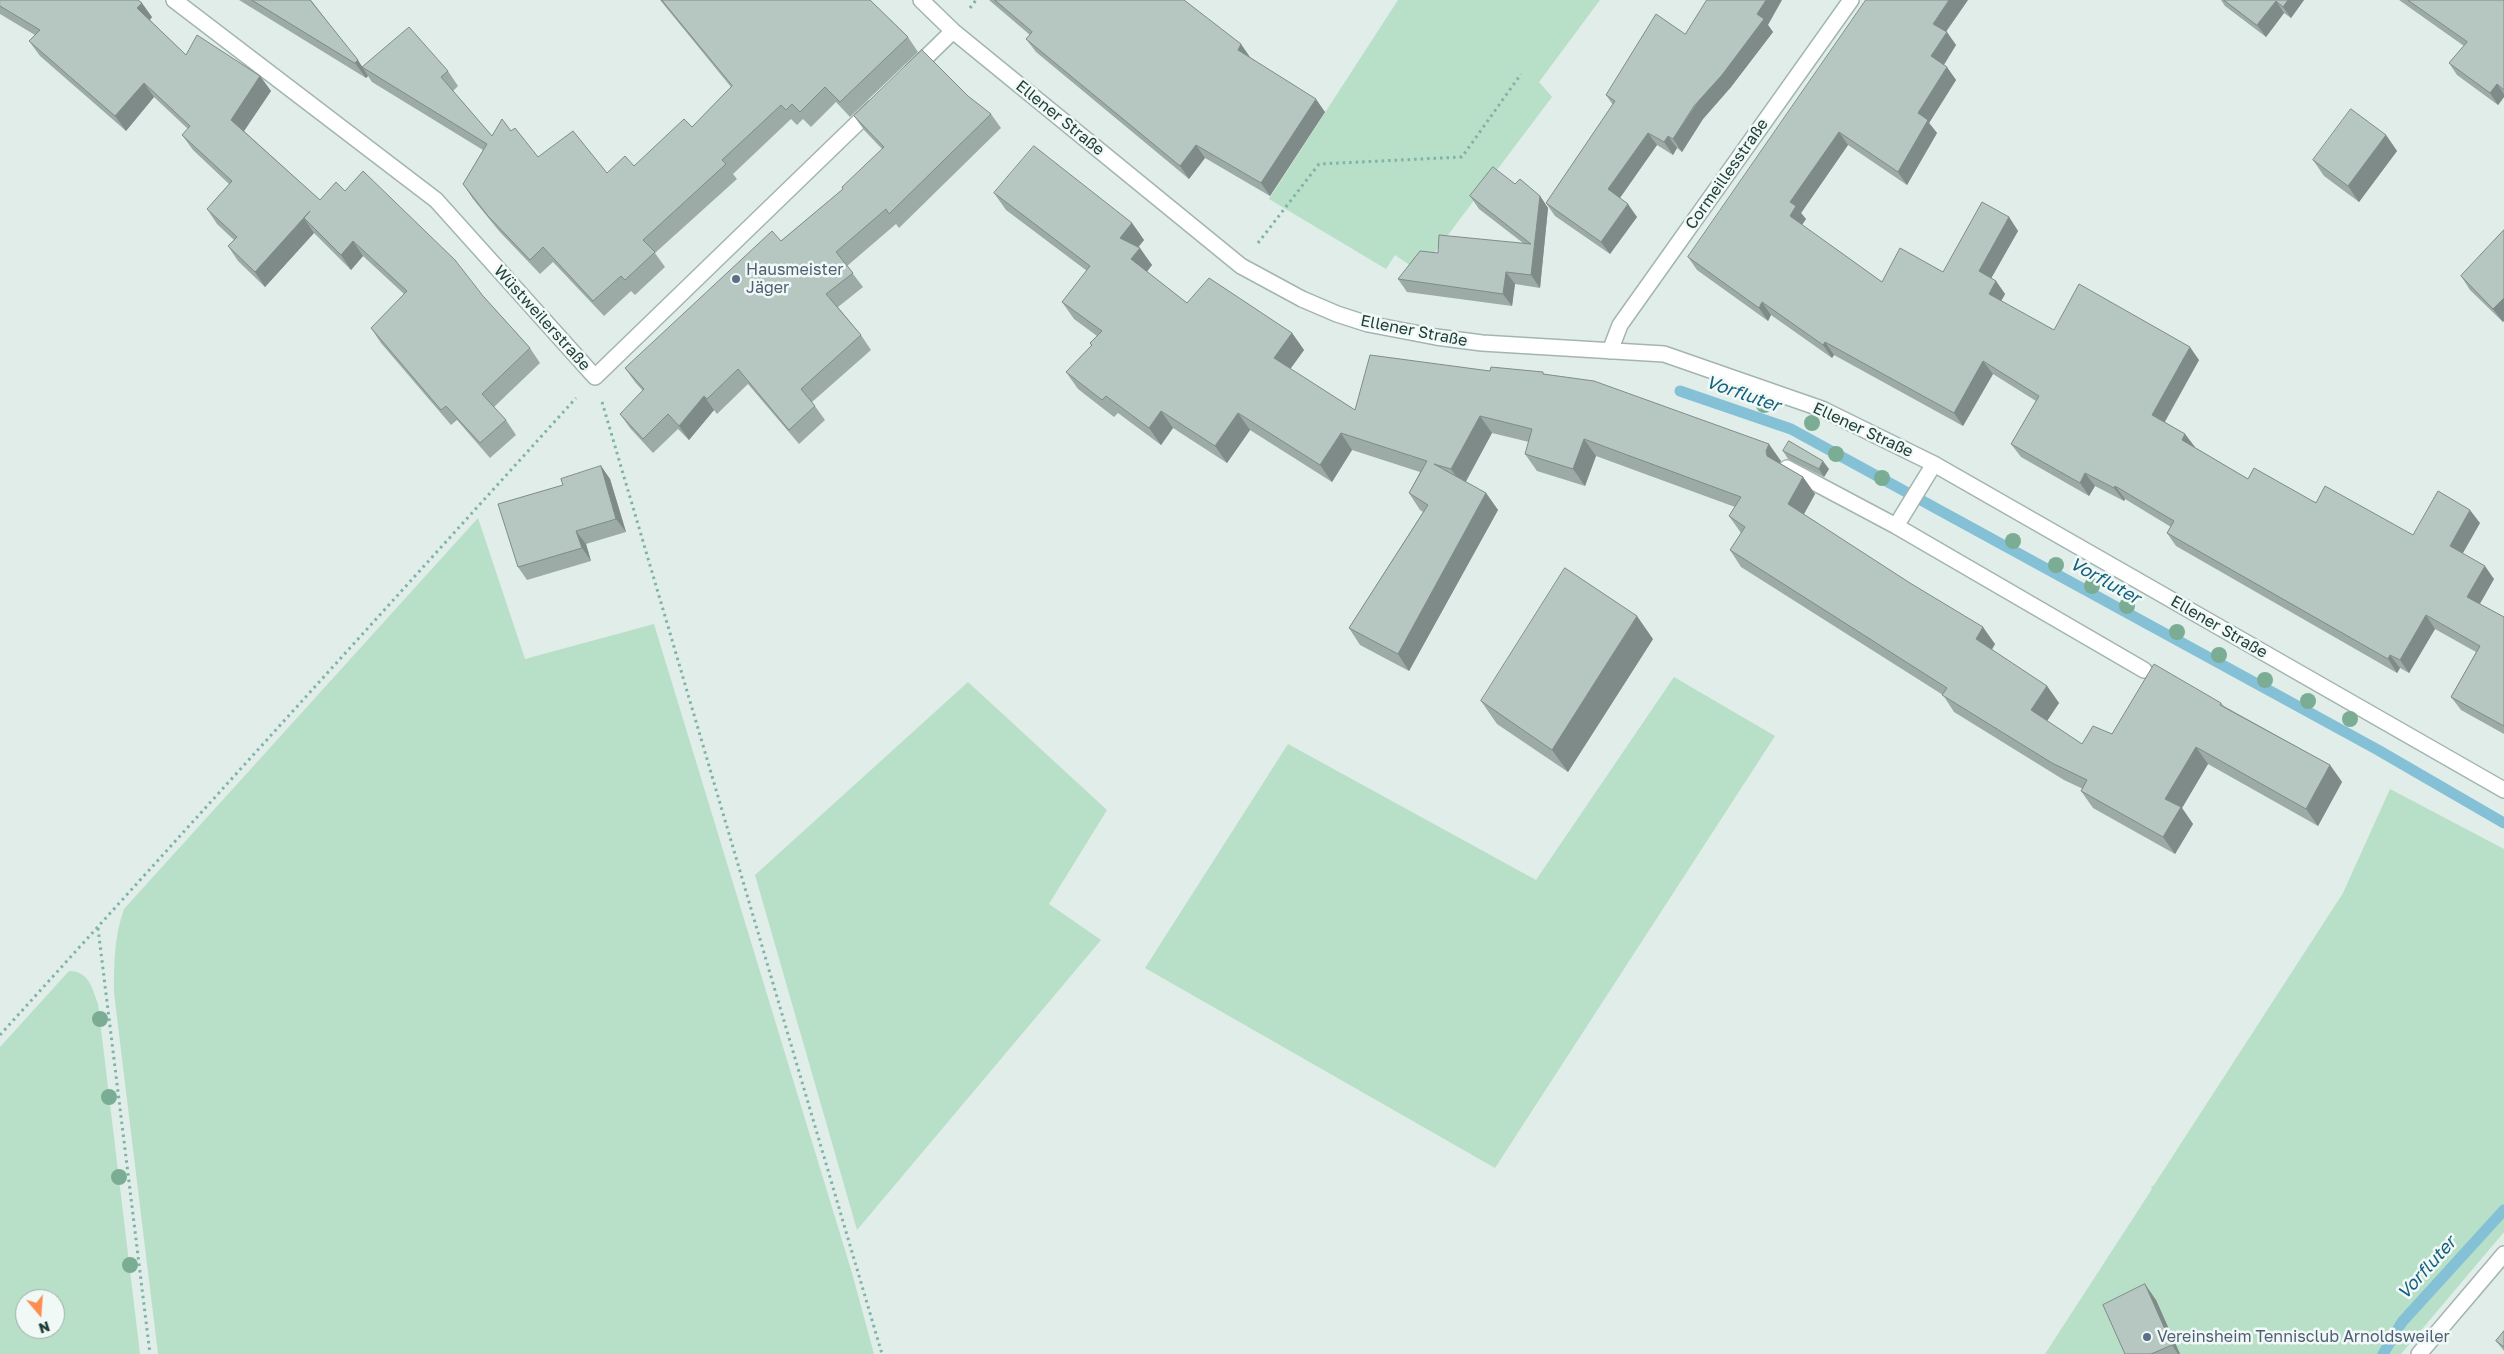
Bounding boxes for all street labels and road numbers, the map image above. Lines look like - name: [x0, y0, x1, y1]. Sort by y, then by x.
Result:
- street label: Ellener Straße: [1012, 76, 1108, 160]
- street label: Cormeillesstraße: [1682, 115, 1772, 233]
- street label: Wüstweilerstraße: [490, 261, 594, 375]
- street label: Ellener Straße: [1359, 311, 1469, 351]
- street label: Ellener Straße: [1810, 398, 1916, 462]
- street label: Ellener Straße: [2167, 592, 2271, 662]

